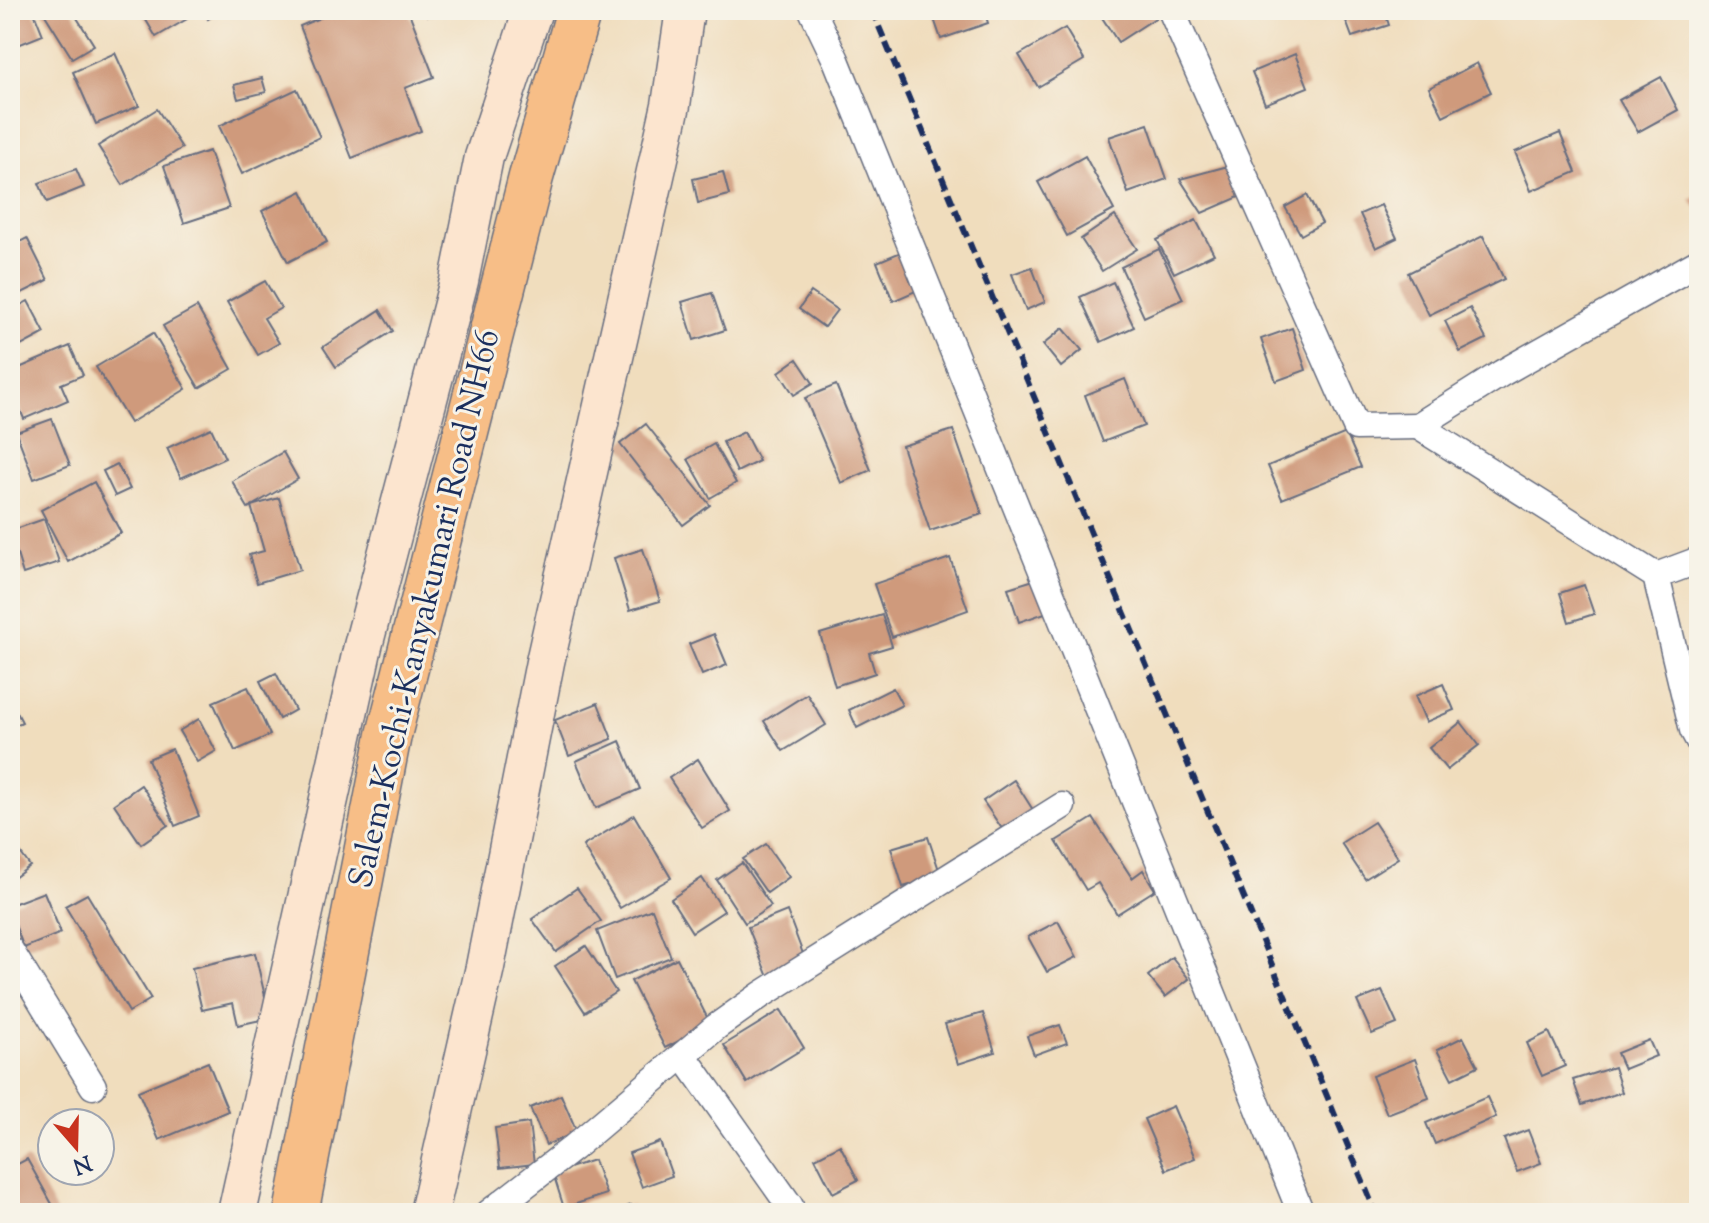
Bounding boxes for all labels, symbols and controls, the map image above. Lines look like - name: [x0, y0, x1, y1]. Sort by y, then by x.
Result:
- street label: Salem-Kochi-Kanyakumari Road NH66: [338, 325, 514, 893]
- north arrow: [36, 1107, 116, 1187]
- text: N: [68, 1145, 96, 1181]

